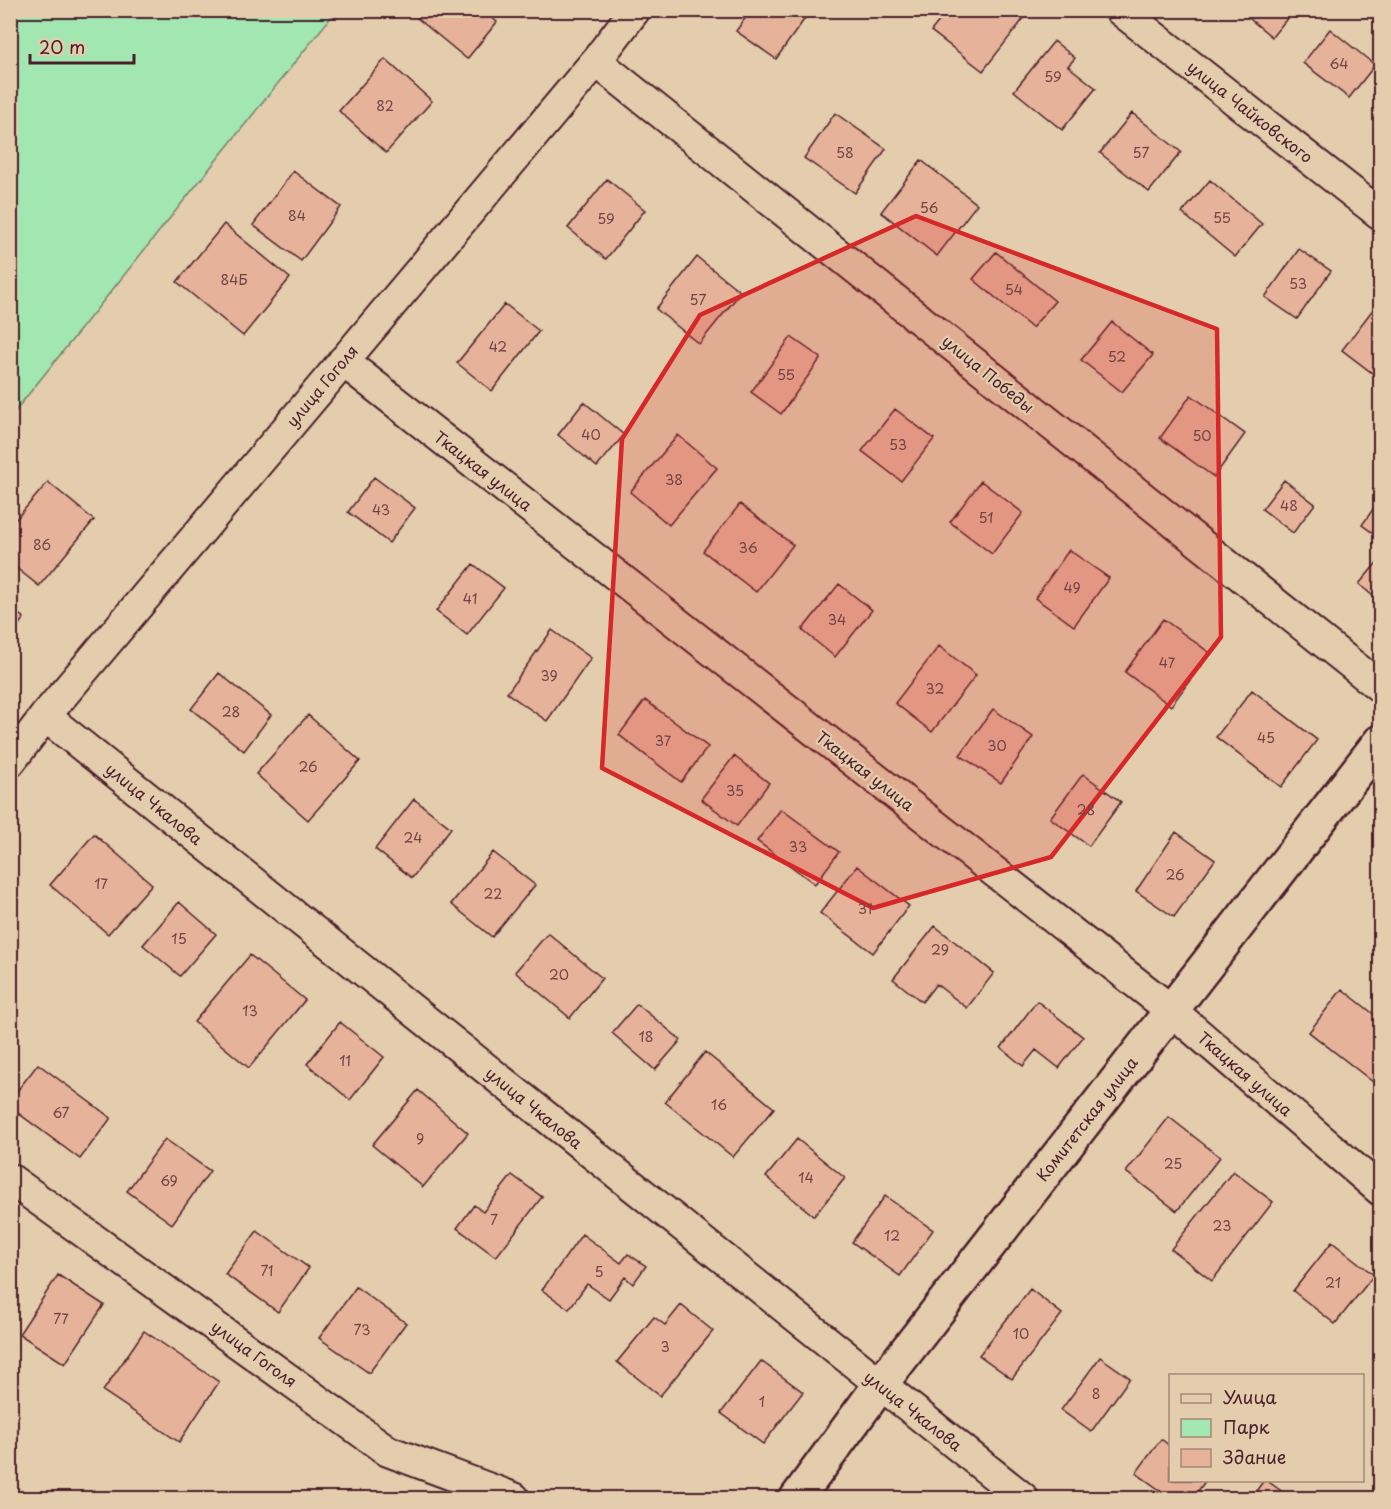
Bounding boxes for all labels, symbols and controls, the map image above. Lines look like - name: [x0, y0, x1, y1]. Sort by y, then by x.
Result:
- scale bar: [30, 27, 134, 65]
- text: 20 m: [39, 33, 85, 60]
- house number: 64: [1329, 53, 1349, 74]
- street label: улица Чайковского: [1183, 54, 1319, 168]
- house number: 59: [1044, 66, 1062, 87]
- house number: 82: [376, 95, 394, 116]
- house number: 58: [836, 142, 854, 163]
- house number: 57: [1133, 142, 1149, 163]
- house number: 56: [920, 197, 939, 218]
- house number: 84: [288, 205, 306, 226]
- house number: 55: [1213, 207, 1231, 228]
- house number: 59: [597, 208, 615, 229]
- house number: 84Б: [220, 269, 248, 290]
- house number: 53: [1289, 273, 1307, 294]
- house number: 54: [1005, 279, 1023, 300]
- house number: 57: [690, 289, 706, 310]
- street label: улица Победы: [937, 328, 1040, 418]
- house number: 42: [489, 336, 507, 357]
- street label: улица Гоголя: [280, 339, 363, 432]
- house number: 52: [1108, 346, 1126, 367]
- house number: 55: [777, 364, 795, 385]
- street label: Ткацкая улица: [429, 424, 538, 516]
- house number: 40: [581, 424, 601, 445]
- house number: 50: [1192, 425, 1212, 446]
- house number: 53: [889, 434, 907, 455]
- house number: 38: [665, 469, 683, 490]
- house number: 48: [1280, 495, 1298, 516]
- house number: 43: [372, 499, 390, 520]
- house number: 51: [979, 507, 993, 528]
- house number: 86: [33, 534, 51, 555]
- house number: 36: [738, 537, 758, 558]
- house number: 49: [1063, 577, 1081, 598]
- house number: 41: [463, 588, 477, 609]
- house number: 34: [828, 609, 846, 630]
- house number: 47: [1159, 652, 1176, 673]
- house number: 39: [540, 665, 558, 686]
- house number: 32: [926, 678, 944, 699]
- house number: 28: [222, 701, 240, 722]
- street label: Ткацкая улица: [811, 724, 920, 816]
- house number: 45: [1257, 727, 1275, 748]
- house number: 37: [655, 730, 672, 751]
- house number: 30: [987, 735, 1007, 756]
- house number: 26: [298, 756, 318, 777]
- street label: улица Чкалова: [101, 757, 208, 850]
- house number: 35: [726, 780, 744, 801]
- house number: 28: [1077, 799, 1095, 820]
- house number: 24: [404, 827, 422, 848]
- house number: 33: [789, 836, 807, 857]
- house number: 26: [1165, 864, 1185, 885]
- house number: 17: [94, 873, 108, 894]
- house number: 22: [484, 883, 502, 904]
- house number: 31: [858, 898, 872, 919]
- house number: 15: [171, 928, 187, 949]
- house number: 29: [931, 939, 949, 960]
- house number: 20: [549, 964, 569, 985]
- house number: 13: [242, 1000, 258, 1021]
- street label: Ткацкая улица: [1193, 1025, 1298, 1121]
- house number: 18: [638, 1026, 654, 1047]
- house number: 11: [339, 1050, 351, 1071]
- street label: Комитетская улица: [1030, 1051, 1143, 1186]
- street label: улица Чкалова: [481, 1061, 588, 1154]
- house number: 16: [711, 1094, 727, 1115]
- house number: 67: [52, 1102, 70, 1123]
- house number: 9: [416, 1128, 424, 1149]
- house number: 25: [1164, 1153, 1182, 1174]
- house number: 14: [798, 1167, 814, 1188]
- house number: 69: [160, 1170, 178, 1191]
- house number: 7: [490, 1209, 498, 1230]
- house number: 23: [1213, 1215, 1231, 1236]
- house number: 12: [884, 1225, 900, 1246]
- house number: 71: [260, 1260, 274, 1281]
- house number: 5: [594, 1261, 604, 1282]
- house number: 21: [1325, 1272, 1341, 1293]
- house number: 77: [53, 1308, 69, 1329]
- street label: улица Гоголя: [207, 1314, 302, 1393]
- house number: 73: [354, 1319, 370, 1340]
- house number: 10: [1013, 1323, 1029, 1344]
- house number: 3: [660, 1336, 670, 1357]
- street label: улица Чкалова: [859, 1364, 968, 1456]
- legend: [1169, 1374, 1364, 1482]
- house number: 8: [1092, 1383, 1100, 1404]
- text: Улица: [1223, 1383, 1277, 1410]
- house number: 1: [759, 1391, 765, 1412]
- text: Парк: [1223, 1413, 1270, 1440]
- text: Здание: [1223, 1443, 1286, 1470]

